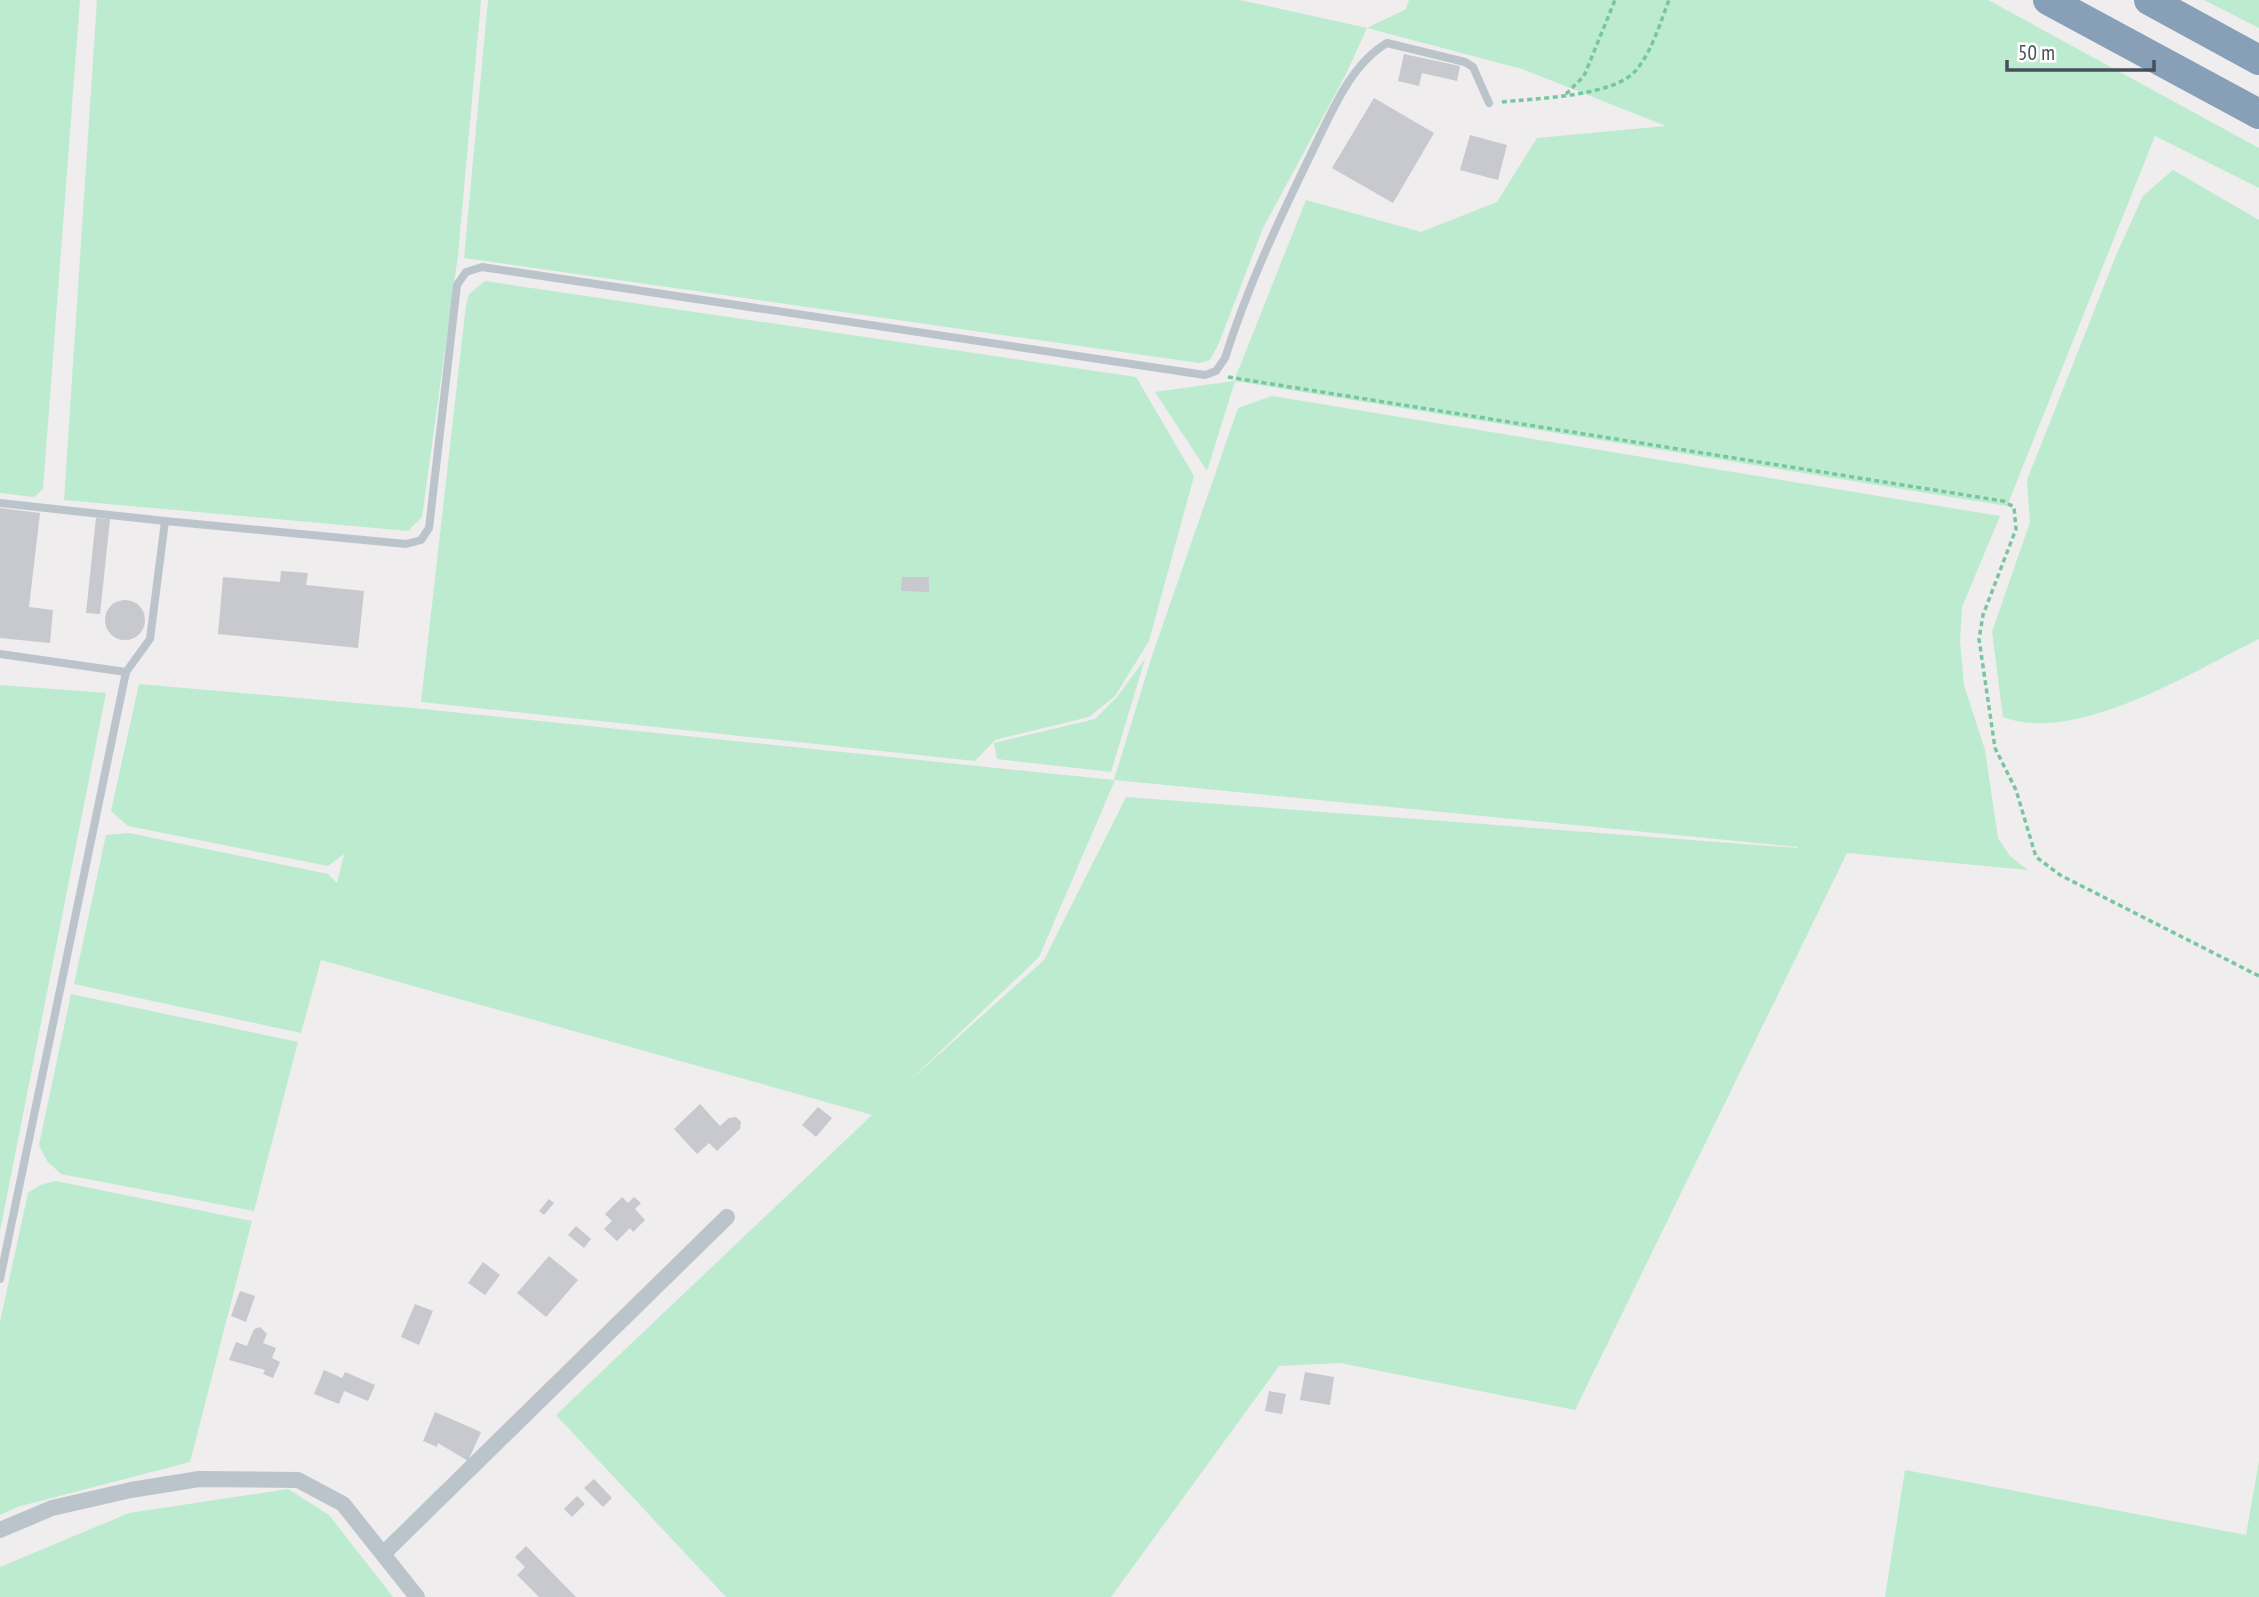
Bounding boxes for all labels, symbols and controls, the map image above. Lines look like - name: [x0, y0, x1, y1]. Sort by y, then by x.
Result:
- scale bar: [2007, 28, 2154, 72]
- text: 50 m: [2018, 39, 2055, 66]

